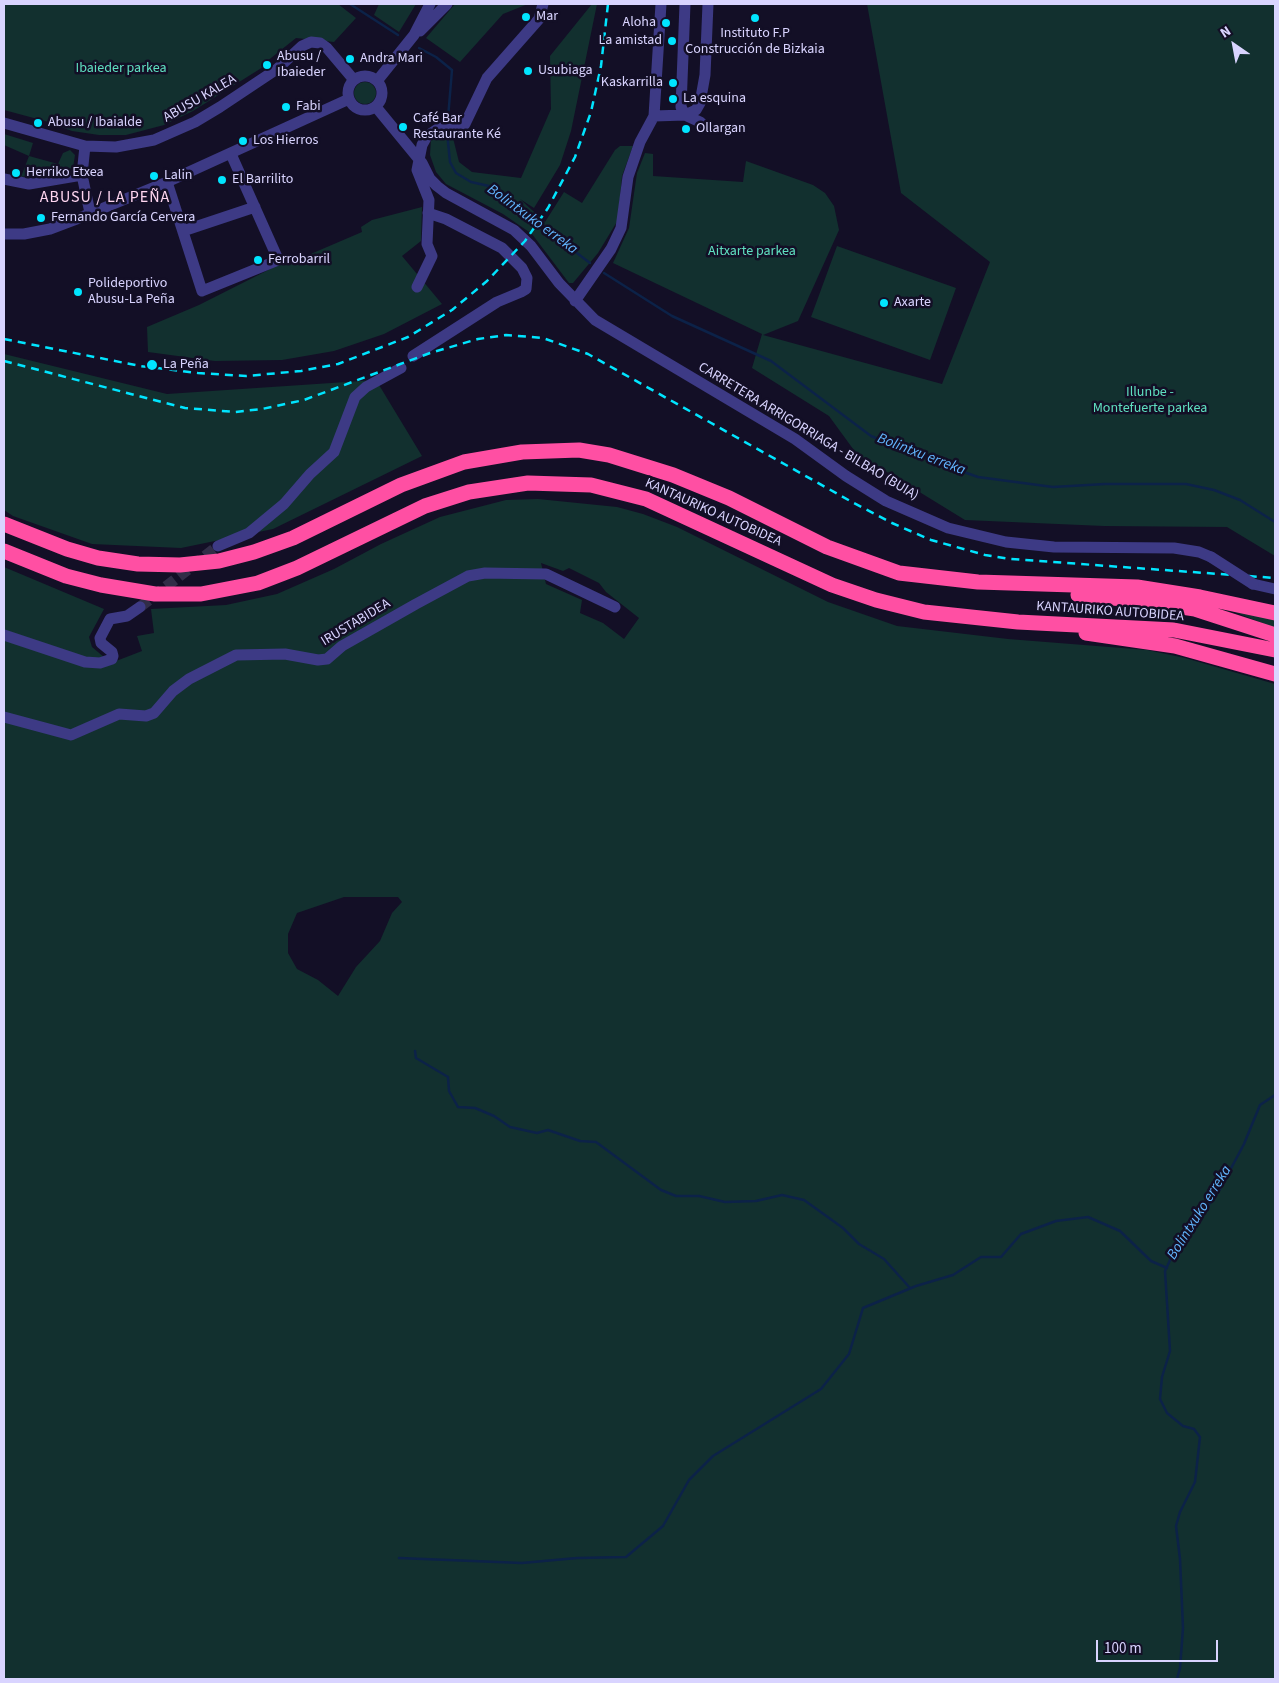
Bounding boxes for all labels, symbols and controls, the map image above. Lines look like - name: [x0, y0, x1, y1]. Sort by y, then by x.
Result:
- place label: Mar: [536, 9, 558, 25]
- marker: Mar: [520, 11, 532, 23]
- marker: Instituto F.P Construcción de Bizkaia: [749, 12, 761, 24]
- place label: Aloha: [623, 15, 656, 31]
- marker: Aloha: [660, 17, 672, 29]
- north arrow: [1209, 20, 1259, 70]
- text: N: [1216, 21, 1235, 43]
- place label: Instituto F.P Construcción de Bizkaia: [685, 26, 825, 58]
- place label: La amistad: [598, 33, 662, 49]
- marker: La amistad: [666, 35, 678, 47]
- place label: Abusu / Ibaieder: [277, 49, 325, 82]
- place label: Andra Mari: [360, 51, 423, 67]
- marker: Andra Mari: [344, 53, 356, 65]
- marker: Abusu / Ibaieder: [261, 59, 273, 71]
- park label: Ibaieder parkea: [75, 61, 167, 77]
- place label: Usubiaga: [538, 63, 593, 79]
- marker: Usubiaga: [522, 65, 534, 77]
- street label: ABUSU KALEA: [161, 71, 239, 127]
- place label: Kaskarrilla: [601, 75, 663, 91]
- marker: Kaskarrilla: [667, 77, 679, 89]
- place label: La esquina: [683, 91, 746, 107]
- marker: La esquina: [667, 93, 679, 105]
- place label: Fabi: [296, 99, 321, 115]
- marker: Fabi: [280, 101, 292, 113]
- place label: Café Bar Restaurante Ké: [413, 111, 501, 144]
- place label: Abusu / Ibaialde: [48, 115, 142, 131]
- marker: Abusu / Ibaialde: [32, 117, 44, 129]
- marker: Café Bar Restaurante Ké: [397, 121, 409, 133]
- place label: Ollargan: [696, 121, 746, 137]
- marker: Ollargan: [680, 123, 692, 135]
- place label: Los Hierros: [253, 133, 318, 149]
- marker: Los Hierros: [237, 135, 249, 147]
- place label: Herriko Etxea: [26, 165, 104, 181]
- marker: Herriko Etxea: [10, 167, 22, 179]
- place label: Lalin: [164, 168, 193, 184]
- marker: Lalin: [148, 170, 160, 182]
- place label: El Barrilito: [232, 172, 293, 188]
- marker: El Barrilito: [216, 174, 228, 186]
- water label: Bolintxuko erreka: [483, 181, 581, 259]
- district label: ABUSU / LA PEÑA: [38, 188, 172, 208]
- place label: Fernando García Cervera: [51, 210, 195, 226]
- marker: Fernando García Cervera: [35, 212, 47, 224]
- park label: Aitxarte parkea: [708, 244, 796, 260]
- place label: Ferrobarril: [268, 252, 330, 268]
- marker: Ferrobarril: [252, 254, 264, 266]
- place label: Polideportivo Abusu-La Peña: [88, 276, 175, 308]
- marker: Polideportivo Abusu-La Peña: [72, 286, 84, 298]
- place label: Axarte: [894, 295, 931, 311]
- marker: Axarte: [878, 297, 890, 309]
- place label: La Peña: [163, 357, 209, 373]
- marker: La Peña: [145, 358, 159, 372]
- street label: CARRETERA ARRIGORRIAGA - BILBAO (BUIA): [695, 359, 921, 505]
- park label: Illunbe - Montefuerte parkea: [1093, 385, 1207, 418]
- water label: Bolintxu erreka: [874, 430, 968, 480]
- street label: KANTAURIKO AUTOBIDEA: [642, 475, 784, 551]
- street label: IRUSTABIDEA: [318, 596, 394, 650]
- street label: KANTAURIKO AUTOBIDEA: [1036, 598, 1184, 626]
- water label: Bolintxuko erreka: [1164, 1163, 1236, 1263]
- scale bar: [1099, 1630, 1222, 1662]
- text: 100 m: [1104, 1638, 1142, 1659]

